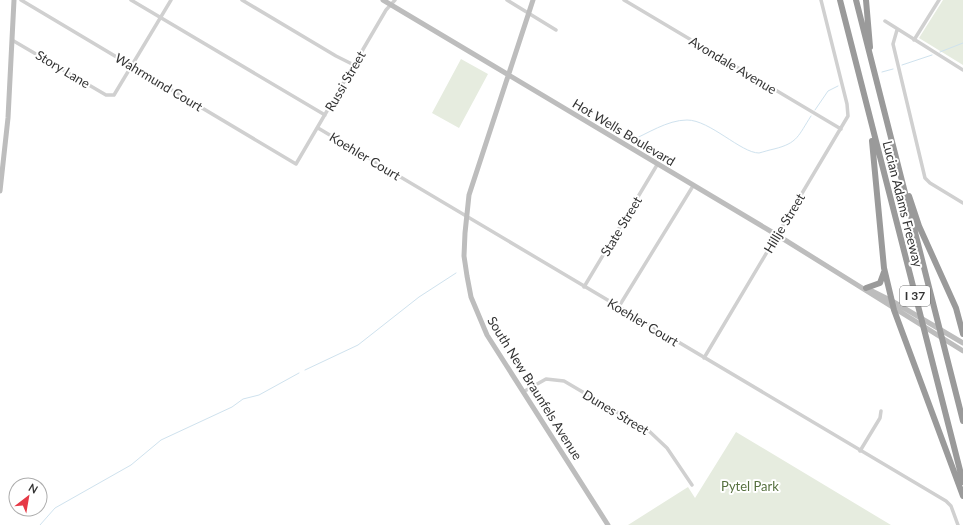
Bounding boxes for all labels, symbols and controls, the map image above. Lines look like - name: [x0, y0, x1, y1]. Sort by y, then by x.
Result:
- street label: Avondale Avenue: [686, 33, 780, 97]
- street label: Story Lane: [33, 47, 93, 91]
- street label: Russi Street: [321, 48, 369, 114]
- street label: Wahrmund Court: [112, 50, 206, 115]
- street label: Hot Wells Boulevard: [570, 95, 678, 169]
- street label: Koehler Court: [327, 129, 404, 184]
- street label: Lucian Adams Freeway: [880, 139, 927, 269]
- street label: Hillje Street: [760, 190, 808, 256]
- street label: State Street: [597, 193, 645, 259]
- road number: I 37: [900, 286, 930, 306]
- street label: Koehler Court: [605, 295, 682, 350]
- street label: South New Braunfels Avenue: [484, 313, 586, 463]
- street label: Dunes Street: [580, 386, 652, 438]
- north arrow: [8, 477, 48, 517]
- park label: Pytel Park: [721, 478, 779, 494]
- text: N: [26, 480, 40, 496]

